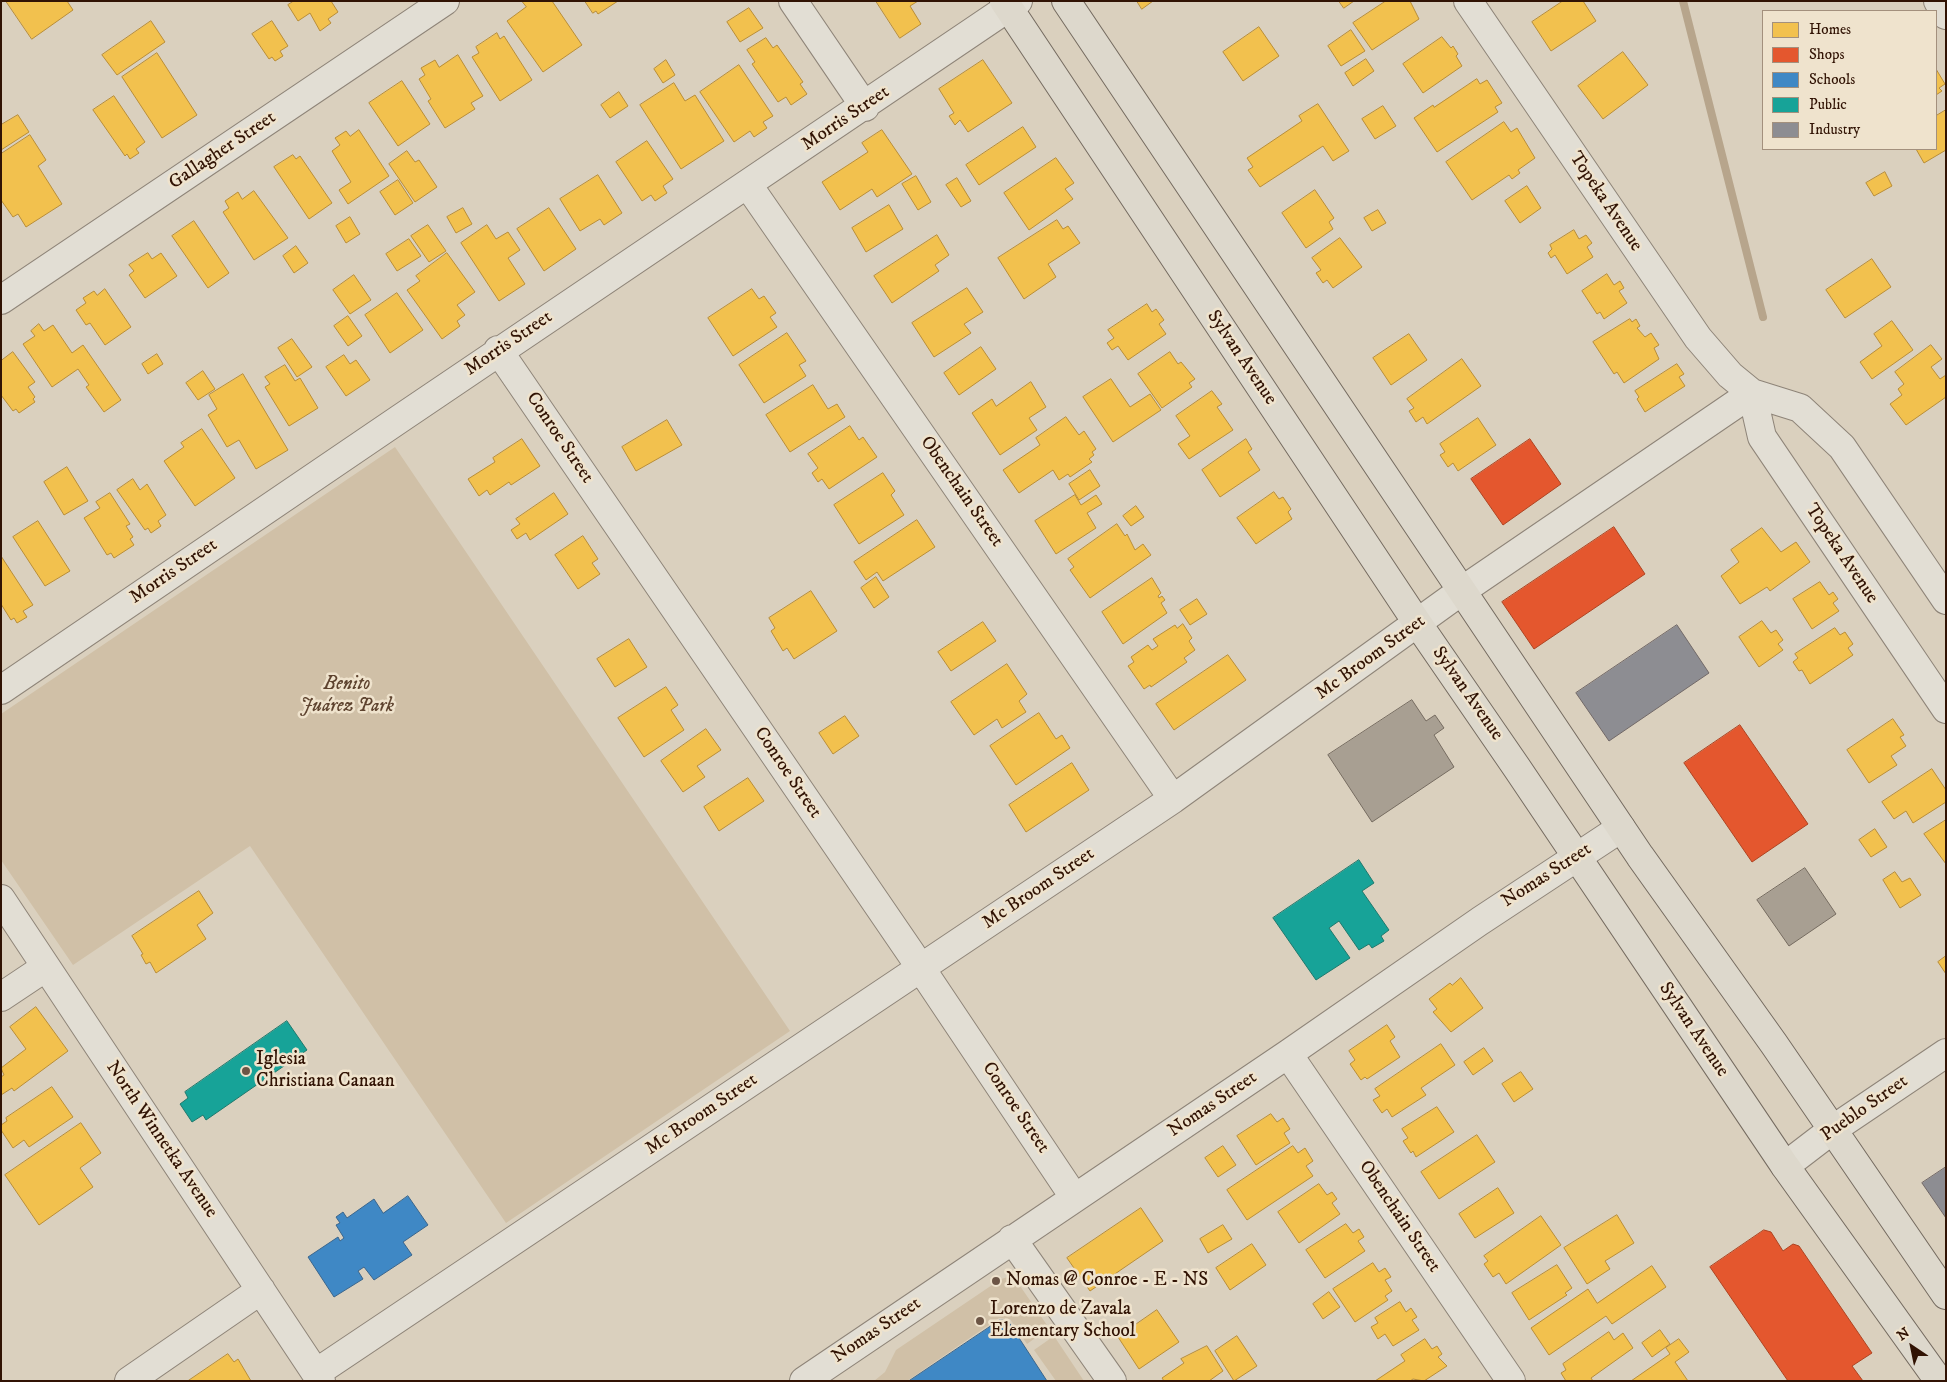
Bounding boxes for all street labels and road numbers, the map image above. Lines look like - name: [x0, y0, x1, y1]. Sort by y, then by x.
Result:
- street label: Morris Street: [798, 81, 894, 157]
- street label: Gallagher Street: [165, 107, 281, 195]
- street label: Topeka Avenue: [1563, 148, 1647, 256]
- street label: Morris Street: [461, 306, 557, 382]
- street label: Sylvan Avenue: [1201, 306, 1281, 410]
- street label: Conroe Street: [520, 388, 598, 488]
- street label: Obenchain Street: [914, 432, 1008, 552]
- street label: Topeka Avenue: [1799, 500, 1883, 608]
- street label: Morris Street: [126, 534, 222, 610]
- street label: Mc Broom Street: [1312, 611, 1430, 705]
- street label: Sylvan Avenue: [1426, 643, 1508, 745]
- street label: Conroe Street: [748, 723, 826, 823]
- street label: Nomas Street: [1498, 839, 1596, 913]
- street label: Mc Broom Street: [979, 843, 1099, 935]
- street label: Sylvan Avenue: [1653, 978, 1733, 1082]
- street label: North Winnetka Avenue: [100, 1057, 222, 1223]
- street label: Conroe Street: [976, 1058, 1054, 1158]
- street label: Nomas Street: [1164, 1067, 1262, 1143]
- street label: Mc Broom Street: [642, 1069, 762, 1161]
- street label: Pueblo Street: [1817, 1071, 1913, 1147]
- street label: Obenchain Street: [1353, 1157, 1445, 1277]
- street label: Nomas Street: [828, 1293, 926, 1369]

